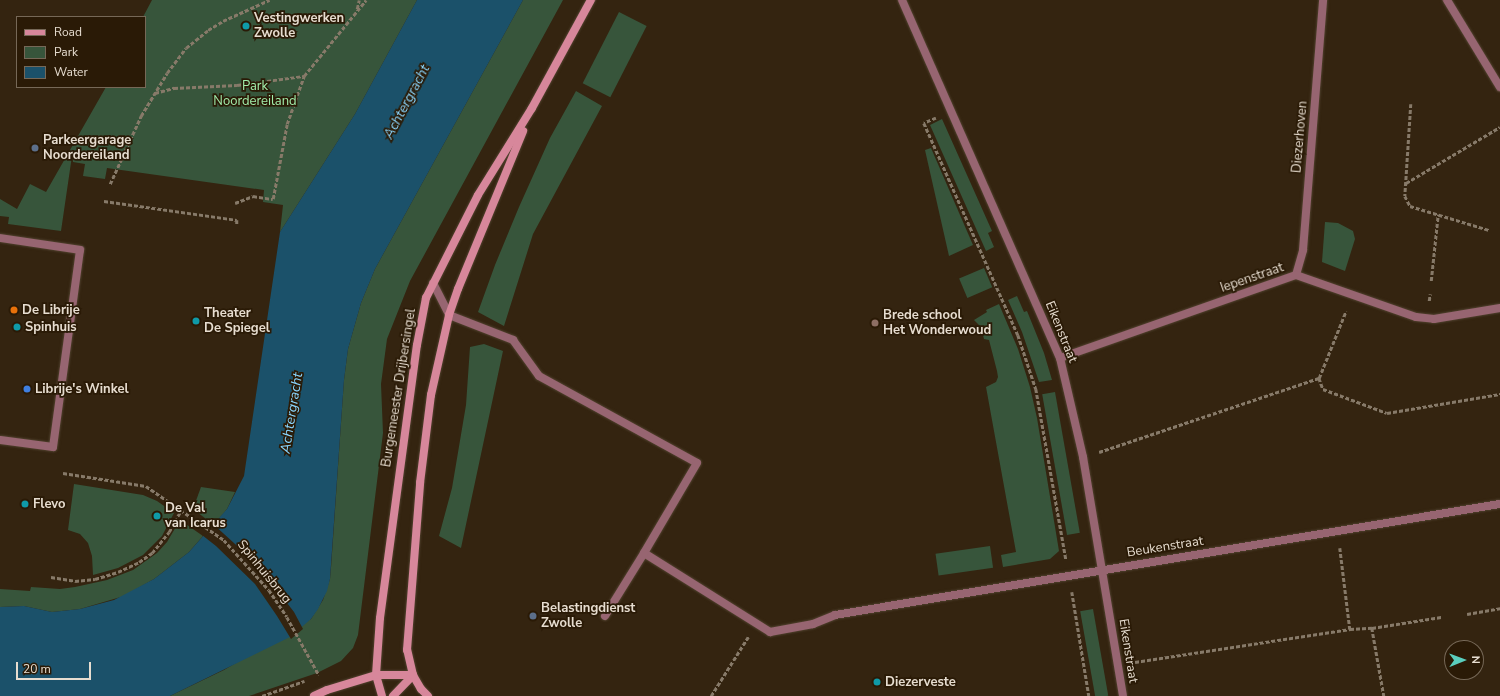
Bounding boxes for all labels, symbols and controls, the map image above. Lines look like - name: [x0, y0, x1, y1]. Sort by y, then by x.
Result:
- place label: Vestingwerken Zwolle: [254, 11, 344, 42]
- legend: [16, 16, 146, 88]
- marker: Vestingwerken Zwolle: [241, 21, 251, 31]
- text: Road: [54, 24, 82, 40]
- text: Park: [54, 44, 78, 60]
- water label: Achtergracht: [380, 62, 434, 142]
- text: Water: [54, 64, 88, 80]
- park label: Park Noordereiland: [213, 79, 297, 110]
- street label: Diezerhoven: [1289, 100, 1311, 174]
- place label: Parkeergarage Noordereiland: [43, 133, 131, 164]
- marker: Parkeergarage Noordereiland: [30, 143, 40, 153]
- street label: Iepenstraat: [1218, 260, 1286, 296]
- street label: Eikenstraat: [1042, 299, 1080, 365]
- place label: De Librije: [22, 302, 80, 318]
- marker: De Librije: [9, 305, 19, 315]
- place label: Theater De Spiegel: [204, 306, 270, 337]
- street label: Burgemeester Drijbersingel: [379, 308, 419, 468]
- place label: Brede school Het Wonderwoud: [883, 308, 991, 339]
- marker: Theater De Spiegel: [191, 316, 201, 326]
- marker: Brede school Het Wonderwoud: [870, 318, 880, 328]
- place label: Spinhuis: [25, 319, 77, 335]
- marker: Spinhuis: [12, 322, 22, 332]
- water label: Achtergracht: [277, 371, 307, 455]
- place label: Librije's Winkel: [35, 381, 129, 397]
- marker: Librije's Winkel: [22, 384, 32, 394]
- place label: Flevo: [33, 496, 66, 512]
- marker: Flevo: [20, 499, 30, 509]
- place label: De Val van Icarus: [165, 501, 226, 532]
- marker: De Val van Icarus: [152, 511, 162, 521]
- street label: Beukenstraat: [1126, 533, 1204, 561]
- street label: Spinhuisbrug: [234, 537, 294, 607]
- place label: Belastingdienst Zwolle: [541, 601, 635, 632]
- marker: Belastingdienst Zwolle: [528, 611, 538, 621]
- street label: Eikenstraat: [1115, 618, 1141, 684]
- north arrow: [1444, 640, 1484, 680]
- scale bar: [18, 654, 93, 680]
- text: N: [1468, 656, 1483, 664]
- text: 20 m: [23, 661, 51, 677]
- place label: Diezerveste: [885, 674, 956, 690]
- marker: Diezerveste: [872, 677, 882, 687]

